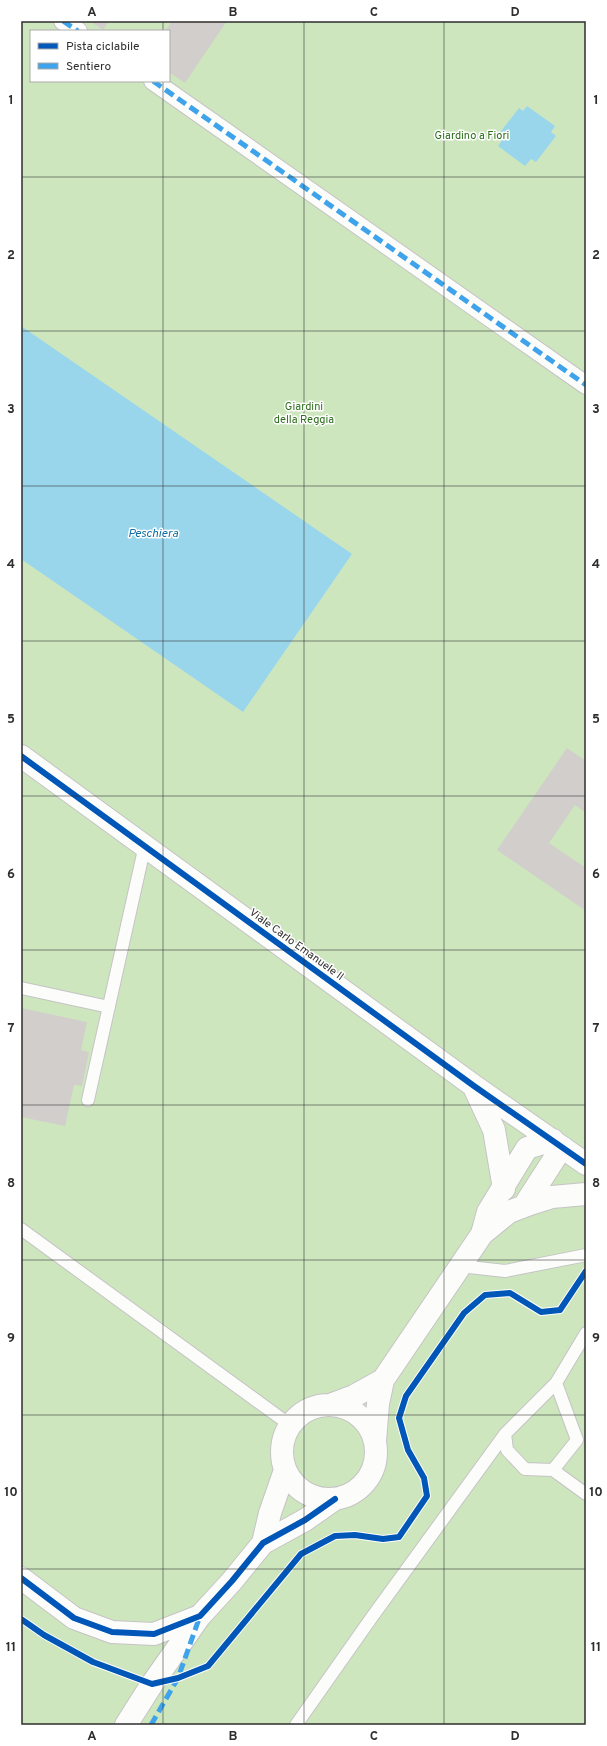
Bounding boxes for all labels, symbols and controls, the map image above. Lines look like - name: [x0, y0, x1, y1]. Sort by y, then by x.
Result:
- text: A: [87, 5, 97, 21]
- text: B: [229, 5, 238, 21]
- text: C: [370, 5, 378, 21]
- text: D: [510, 5, 520, 21]
- legend: [30, 30, 170, 82]
- text: Pista ciclabile: [66, 39, 140, 55]
- text: Sentiero: [66, 59, 111, 75]
- text: 1: [8, 93, 14, 109]
- text: 1: [593, 93, 599, 109]
- park label: Giardino a Fiori: [435, 129, 509, 143]
- text: 2: [7, 248, 15, 264]
- text: 2: [592, 248, 600, 264]
- park label: Giardini della Reggia: [274, 400, 334, 427]
- text: 3: [7, 402, 15, 418]
- text: 3: [592, 402, 600, 418]
- water label: Peschiera: [128, 526, 179, 542]
- text: 4: [7, 557, 15, 573]
- text: 4: [592, 557, 600, 573]
- text: 5: [7, 712, 15, 728]
- text: 5: [592, 712, 600, 728]
- text: 6: [7, 867, 15, 883]
- text: 6: [592, 867, 600, 883]
- street label: Viale Carlo Emanuele II: [246, 906, 347, 984]
- text: 7: [8, 1021, 15, 1037]
- text: 7: [593, 1021, 600, 1037]
- text: 8: [7, 1176, 15, 1192]
- text: 8: [592, 1176, 600, 1192]
- text: 9: [7, 1331, 15, 1347]
- text: 9: [592, 1331, 600, 1347]
- text: 10: [4, 1485, 18, 1501]
- text: 10: [589, 1485, 603, 1501]
- text: 11: [6, 1640, 16, 1656]
- text: 11: [591, 1640, 601, 1656]
- text: A: [87, 1729, 97, 1745]
- text: B: [229, 1729, 238, 1745]
- text: C: [370, 1729, 378, 1745]
- text: D: [510, 1729, 520, 1745]

